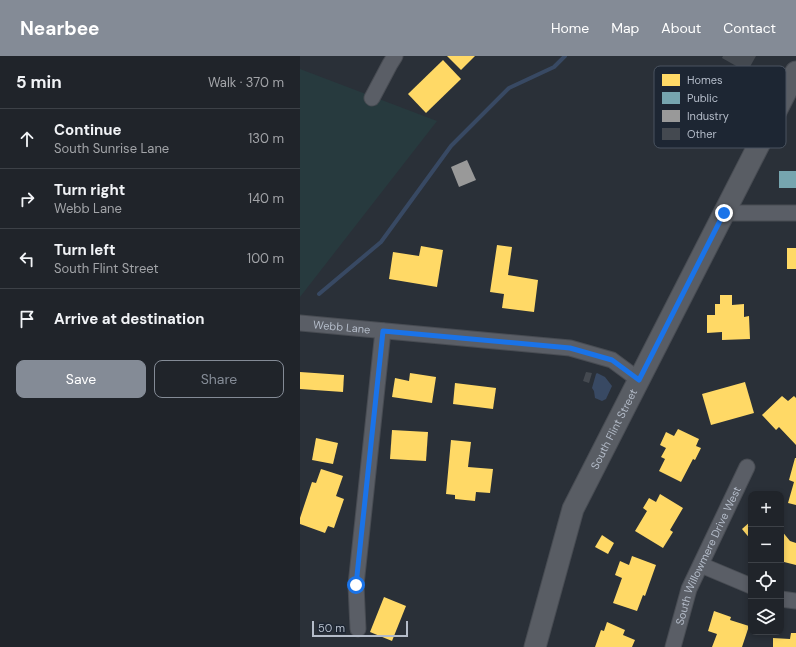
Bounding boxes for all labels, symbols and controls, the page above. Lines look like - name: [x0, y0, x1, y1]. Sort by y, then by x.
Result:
- text: Nearbee: [20, 16, 100, 41]
- text: Home: [551, 19, 589, 37]
- text: Map: [611, 19, 639, 37]
- text: About: [661, 19, 701, 37]
- text: Contact: [723, 19, 776, 37]
- legend: [654, 66, 786, 148]
- text: 5 min: [16, 71, 62, 93]
- text: Homes: [687, 73, 723, 87]
- text: Walk · 370 m: [208, 74, 284, 91]
- text: Public: [687, 91, 718, 105]
- text: Industry: [687, 109, 729, 123]
- text: Continue: [54, 120, 122, 140]
- text: Other: [687, 127, 716, 141]
- icon: ahead: [16, 128, 38, 150]
- text: 130 m: [248, 130, 284, 147]
- text: South Sunrise Lane: [54, 140, 169, 157]
- text: Turn right: [54, 180, 125, 200]
- icon: right: [16, 188, 38, 210]
- text: 140 m: [248, 190, 284, 207]
- text: Webb Lane: [54, 200, 122, 217]
- route end: [715, 204, 733, 222]
- text: Turn left: [54, 240, 115, 260]
- icon: left: [16, 248, 38, 270]
- text: 100 m: [247, 250, 284, 267]
- text: South Flint Street: [54, 260, 159, 277]
- icon: arrive: [16, 308, 38, 330]
- text: Arrive at destination: [54, 309, 205, 329]
- street label: Webb Lane: [313, 317, 371, 336]
- button: Save: [16, 360, 146, 398]
- button: Share: [154, 360, 284, 398]
- street label: South Flint Street: [587, 386, 640, 472]
- street label: South Willowmere Drive West: [672, 484, 744, 627]
- map controls: [748, 491, 784, 635]
- button: +: [748, 491, 784, 527]
- button: −: [748, 527, 784, 563]
- button: locate: [748, 563, 784, 599]
- route start: [347, 576, 365, 594]
- button: layers: [748, 599, 784, 635]
- scale bar: [312, 619, 408, 638]
- text: 50 m: [318, 621, 345, 635]

